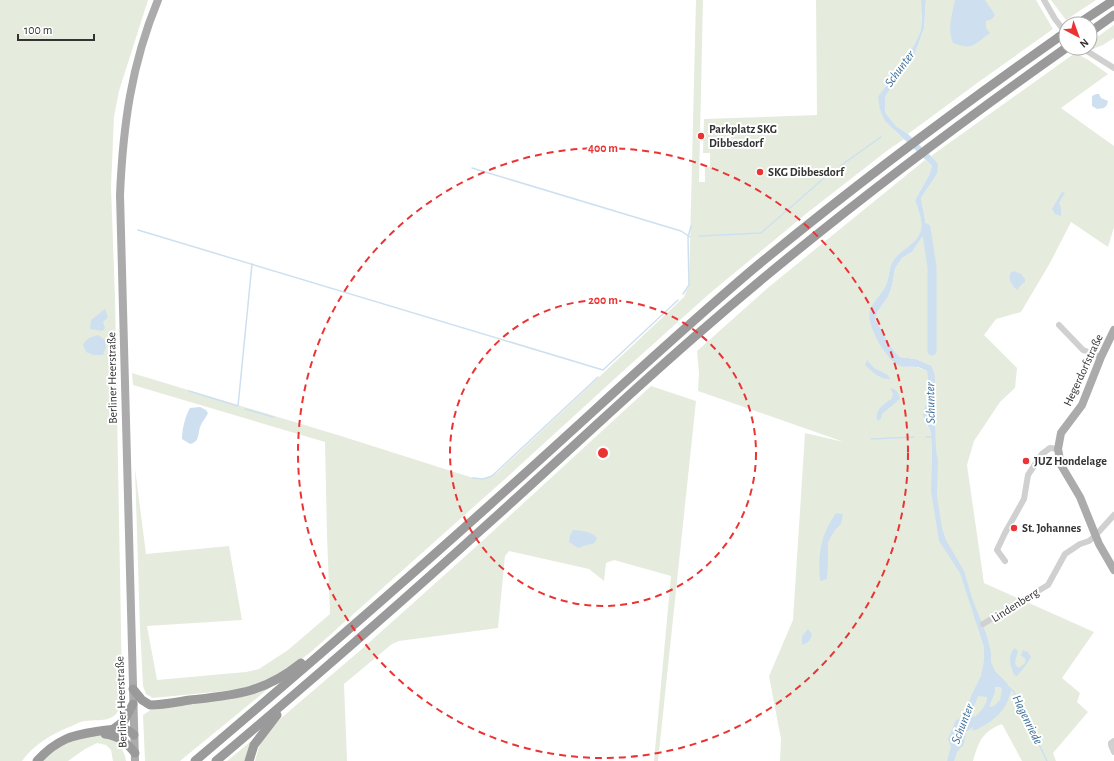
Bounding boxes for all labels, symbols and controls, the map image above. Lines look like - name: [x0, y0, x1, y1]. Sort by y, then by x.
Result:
- scale bar: [18, 16, 94, 42]
- north arrow: [1058, 16, 1098, 56]
- text: 100 m: [24, 24, 52, 36]
- text: N: [1078, 37, 1091, 50]
- water label: Schunter: [883, 48, 918, 90]
- place label: Parkplatz SKG Dibbesdorf: [709, 123, 777, 149]
- marker: Parkplatz SKG Dibbesdorf: [696, 131, 706, 141]
- text: 400 m: [588, 142, 618, 154]
- place label: SKG Dibbesdorf: [768, 166, 845, 178]
- marker: SKG Dibbesdorf: [755, 167, 765, 177]
- text: 200 m: [588, 294, 618, 306]
- street label: Berliner Heerstraße: [105, 332, 119, 424]
- street label: Hegerdorfstraße: [1061, 332, 1105, 408]
- water label: Schunter: [924, 381, 938, 424]
- centre of rings: [596, 446, 610, 460]
- place label: JUZ Hondelage: [1034, 455, 1107, 467]
- marker: JUZ Hondelage: [1021, 456, 1031, 466]
- place label: St. Johannes: [1022, 522, 1081, 534]
- marker: St. Johannes: [1009, 523, 1019, 533]
- street label: Lindenberg: [989, 586, 1041, 624]
- street label: Berliner Heerstraße: [113, 656, 129, 748]
- water label: Hagenriede: [1009, 693, 1045, 747]
- water label: Schunter: [949, 702, 977, 746]

